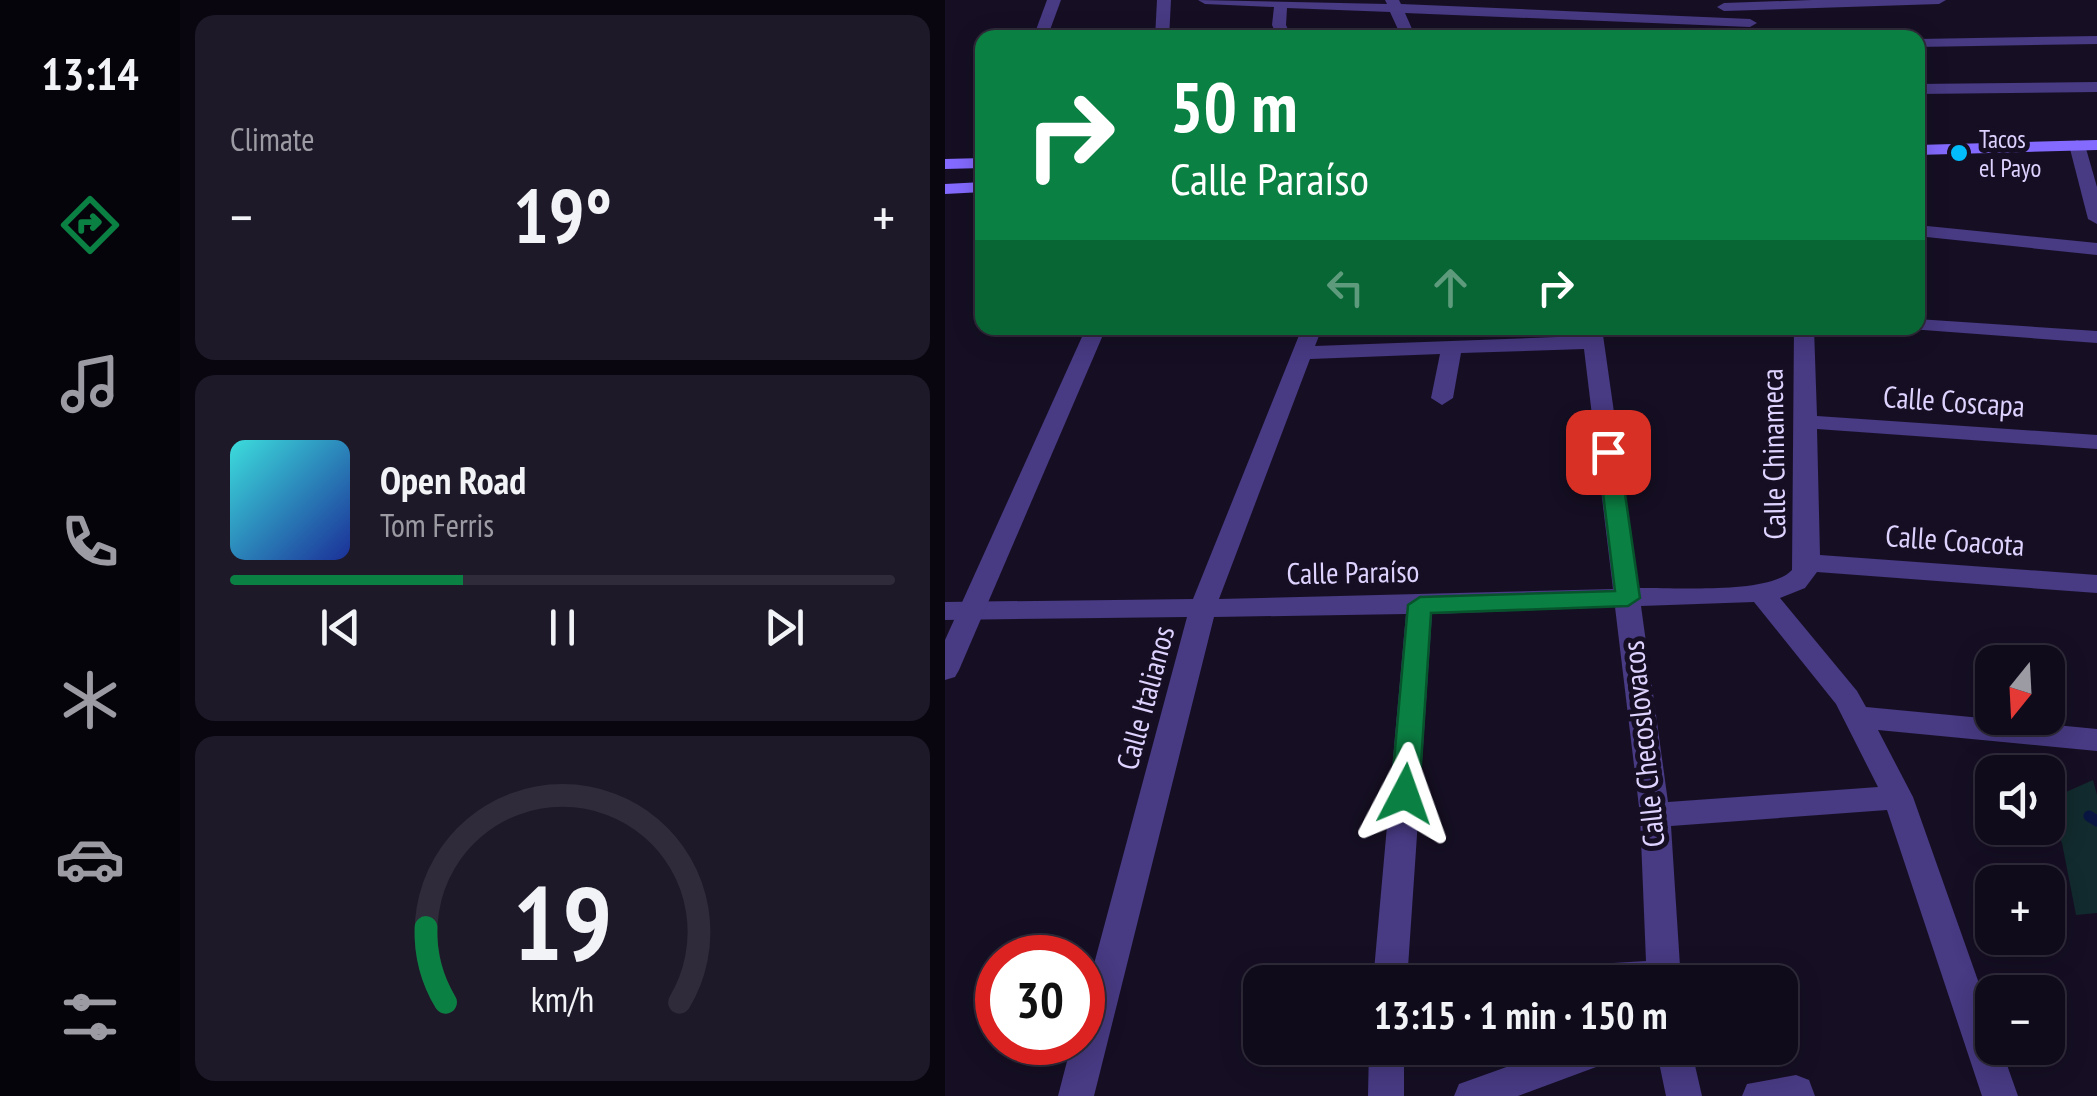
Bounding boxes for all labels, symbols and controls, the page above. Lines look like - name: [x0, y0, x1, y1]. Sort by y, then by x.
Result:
- text: 13:14: [41, 44, 139, 102]
- text: 50 m: [1170, 61, 1298, 151]
- icon: right: [1005, 70, 1135, 200]
- text: Climate: [230, 118, 314, 160]
- place label: Tacos el Payo: [1979, 123, 2041, 184]
- marker: Tacos el Payo: [1948, 142, 1970, 164]
- text: Calle Paraíso: [1170, 149, 1369, 207]
- text: 19°: [513, 167, 612, 264]
- text: −: [230, 181, 253, 252]
- text: +: [872, 181, 895, 252]
- icon: directions: [55, 190, 125, 260]
- icon: left: [1318, 260, 1373, 315]
- icon: ahead: [1423, 260, 1478, 315]
- icon: right: [1528, 260, 1583, 315]
- icon: music: [55, 349, 125, 419]
- street label: Calle Chinameca: [1752, 368, 1793, 540]
- street label: Calle Coscapa: [1882, 376, 2026, 425]
- pin: [1566, 410, 1651, 495]
- icon: arrive: [1581, 425, 1636, 480]
- text: Open Road: [380, 455, 526, 504]
- text: Tom Ferris: [380, 504, 494, 546]
- icon: phone: [55, 507, 125, 577]
- street label: Calle Coacota: [1884, 515, 2026, 564]
- street label: Calle Paraíso: [1286, 551, 1420, 592]
- icon: previous: [313, 600, 368, 655]
- icon: pause: [535, 600, 590, 655]
- icon: next: [757, 600, 812, 655]
- street label: Calle Italianos: [1107, 622, 1182, 774]
- street label: Calle Checoslovacos: [1612, 639, 1673, 849]
- north arrow: [1975, 645, 2065, 735]
- map controls: [1975, 645, 2065, 1065]
- icon: climate: [55, 665, 125, 735]
- position arrow: [1353, 742, 1457, 846]
- button: sound: [1975, 755, 2065, 845]
- icon: car: [55, 824, 125, 894]
- text: 19: [513, 854, 612, 989]
- button: +: [1975, 865, 2065, 955]
- speed limit sign: 30: [975, 935, 1105, 1065]
- button: −: [1975, 975, 2065, 1065]
- text: km/h: [531, 976, 594, 1022]
- icon: filters: [55, 982, 125, 1052]
- text: 13:15 · 1 min · 150 m: [1374, 990, 1667, 1039]

